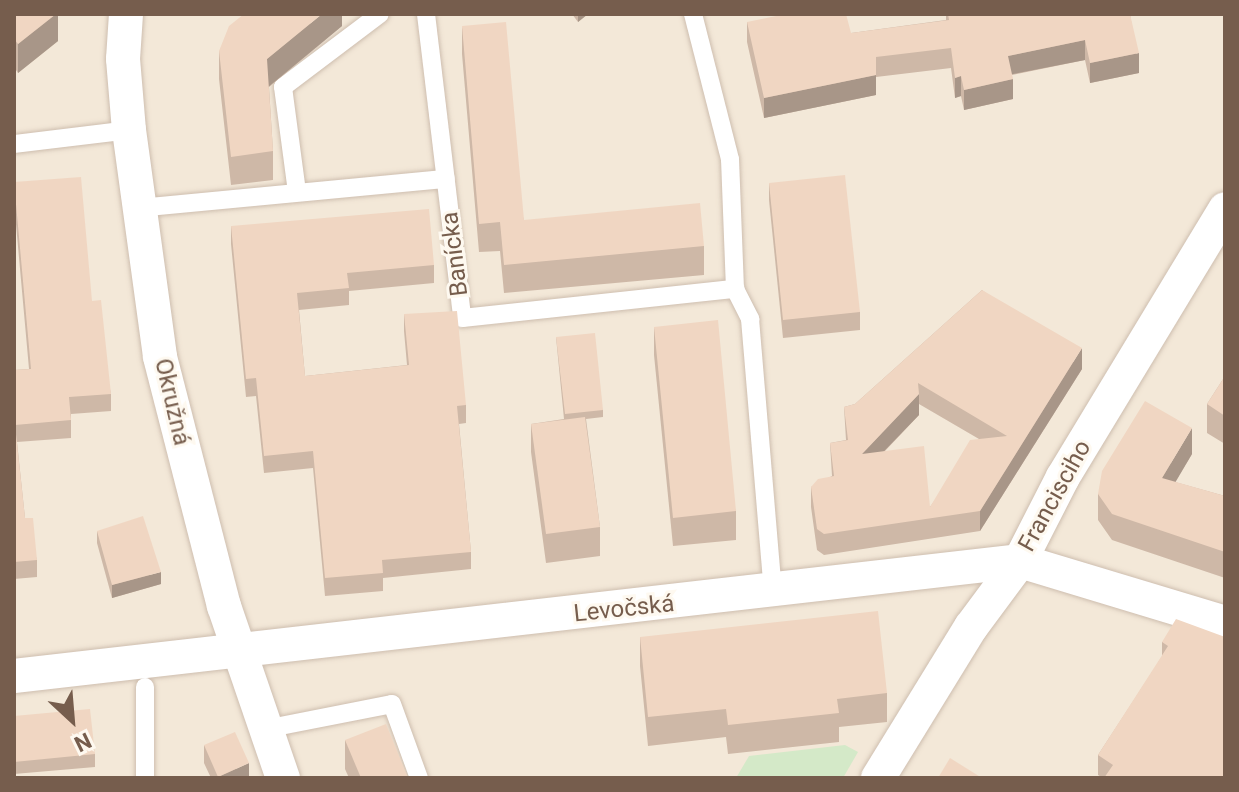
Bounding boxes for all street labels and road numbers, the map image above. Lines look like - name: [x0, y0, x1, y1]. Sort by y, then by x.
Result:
- street label: Banícka: [436, 210, 474, 298]
- street label: Okružná: [148, 356, 196, 448]
- street label: Francisciho: [1013, 435, 1097, 557]
- street label: Levočská: [572, 589, 676, 629]

